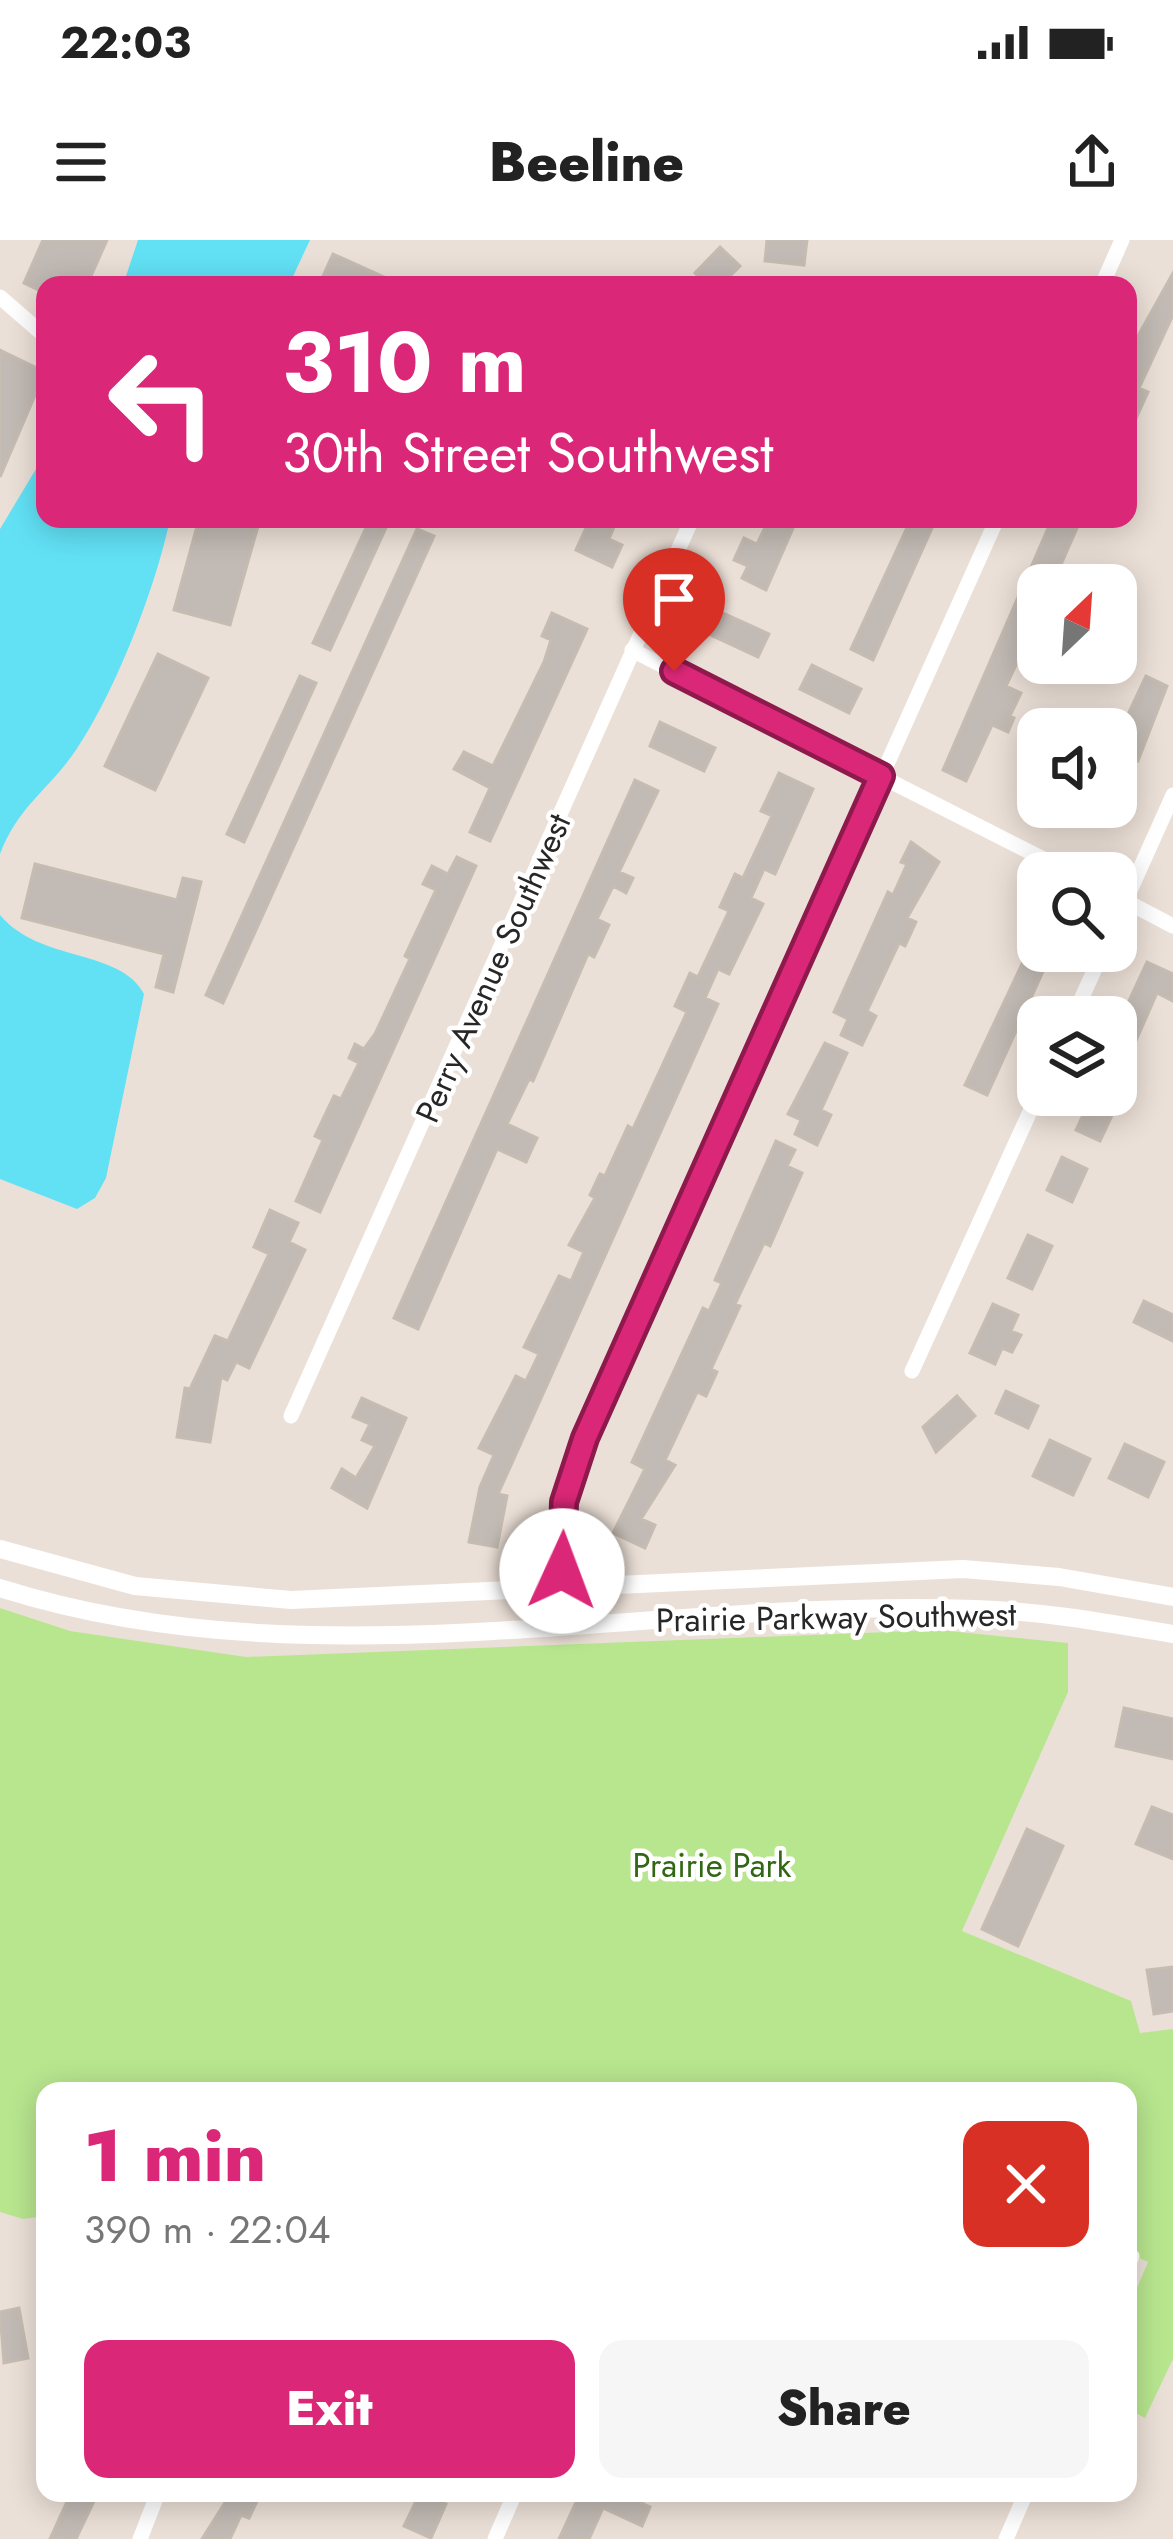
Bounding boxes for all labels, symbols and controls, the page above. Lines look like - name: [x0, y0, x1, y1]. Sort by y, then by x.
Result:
- text: 22:03: [60, 10, 191, 75]
- text: Beeline: [489, 123, 684, 201]
- icon: menu: [48, 129, 114, 195]
- icon: share: [1059, 129, 1125, 195]
- text: 310 m: [282, 302, 527, 424]
- icon: left: [84, 324, 240, 480]
- text: 30th Street Southwest: [282, 414, 773, 492]
- pin: [623, 548, 725, 671]
- north arrow: [1017, 564, 1137, 684]
- map controls: [1017, 564, 1137, 1116]
- icon: arrive: [641, 566, 707, 632]
- button: sound: [1017, 708, 1137, 828]
- street label: Perry Avenue Southwest: [404, 806, 582, 1130]
- button: search: [1017, 852, 1137, 972]
- button: layers: [1017, 996, 1137, 1116]
- position arrow: [499, 1508, 625, 1634]
- street label: Prairie Parkway Southwest: [655, 1590, 1017, 1644]
- park label: Prairie Park: [633, 1842, 792, 1889]
- text: 1 min: [84, 2104, 266, 2208]
- button: close: [963, 2121, 1089, 2247]
- text: 390 m · 22:04: [84, 2201, 331, 2258]
- button: Exit: [84, 2340, 575, 2478]
- button: Share: [599, 2340, 1089, 2478]

